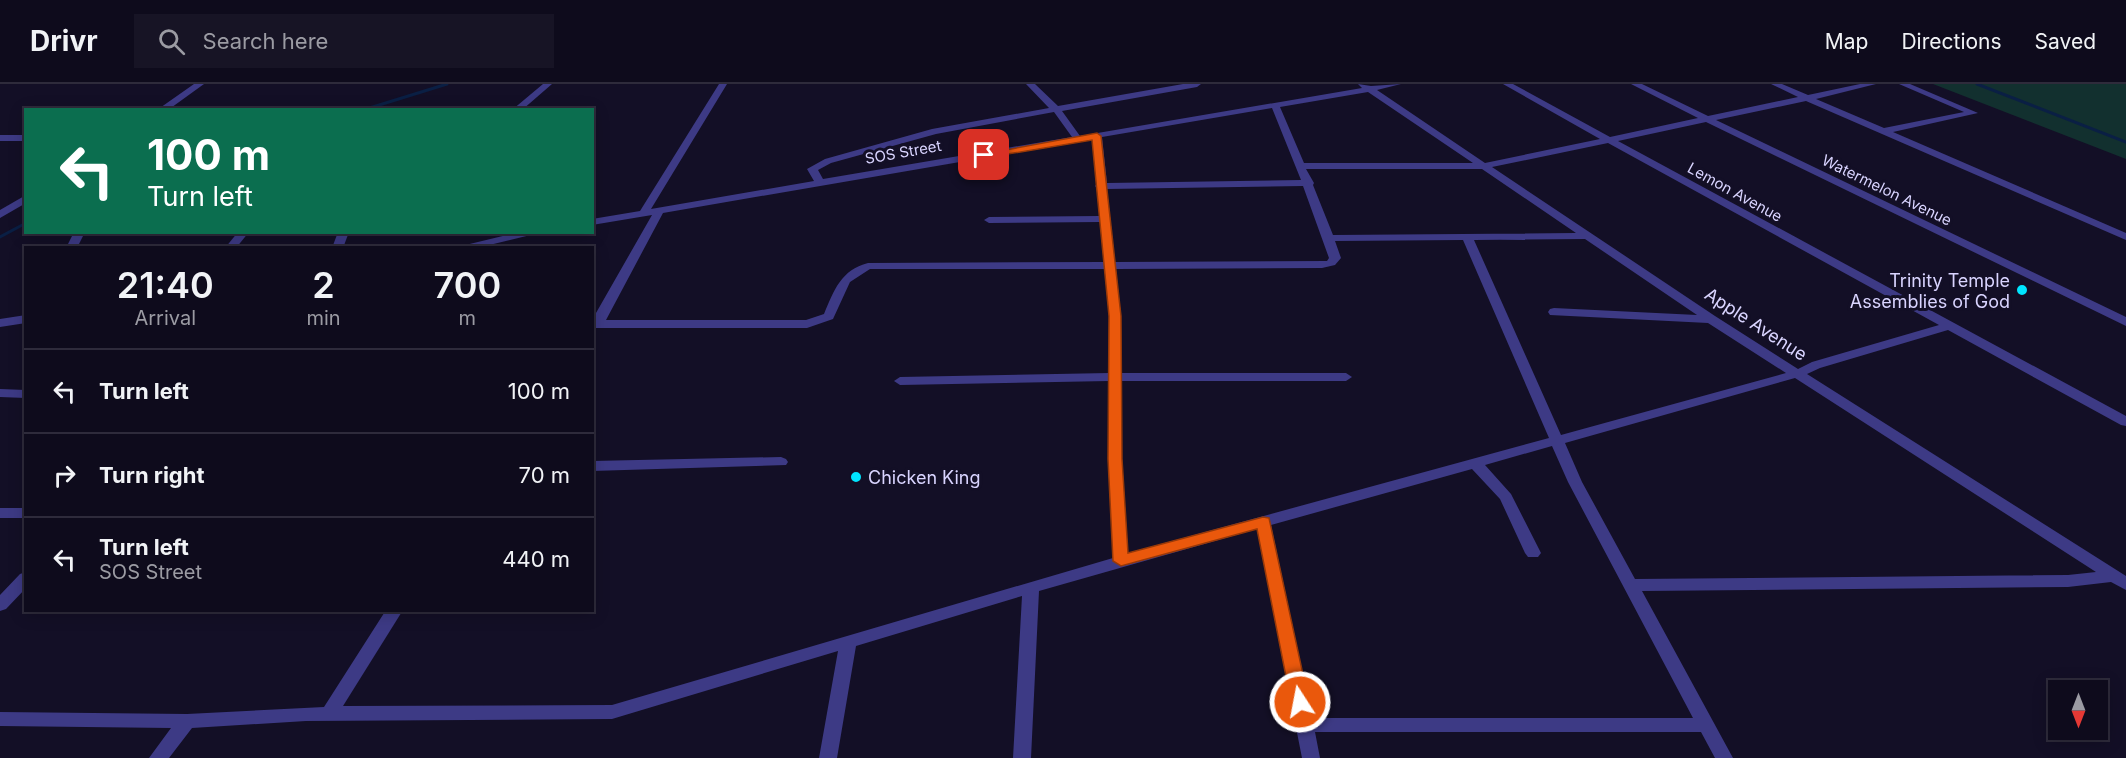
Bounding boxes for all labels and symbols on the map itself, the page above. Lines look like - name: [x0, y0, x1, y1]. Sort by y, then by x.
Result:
- pin: [958, 129, 1009, 180]
- street label: SOS Street: [863, 136, 943, 168]
- street label: Watermelon Avenue: [1819, 150, 1955, 230]
- street label: Lemon Avenue: [1684, 158, 1786, 226]
- place label: Trinity Temple Assemblies of God: [1850, 270, 2010, 312]
- street label: Apple Avenue: [1701, 283, 1811, 365]
- marker: Trinity Temple Assemblies of God: [2015, 283, 2029, 297]
- place label: Chicken King: [868, 467, 981, 488]
- marker: Chicken King: [849, 470, 863, 484]
- position arrow: [1268, 670, 1332, 734]
- north arrow: [2048, 680, 2108, 740]

